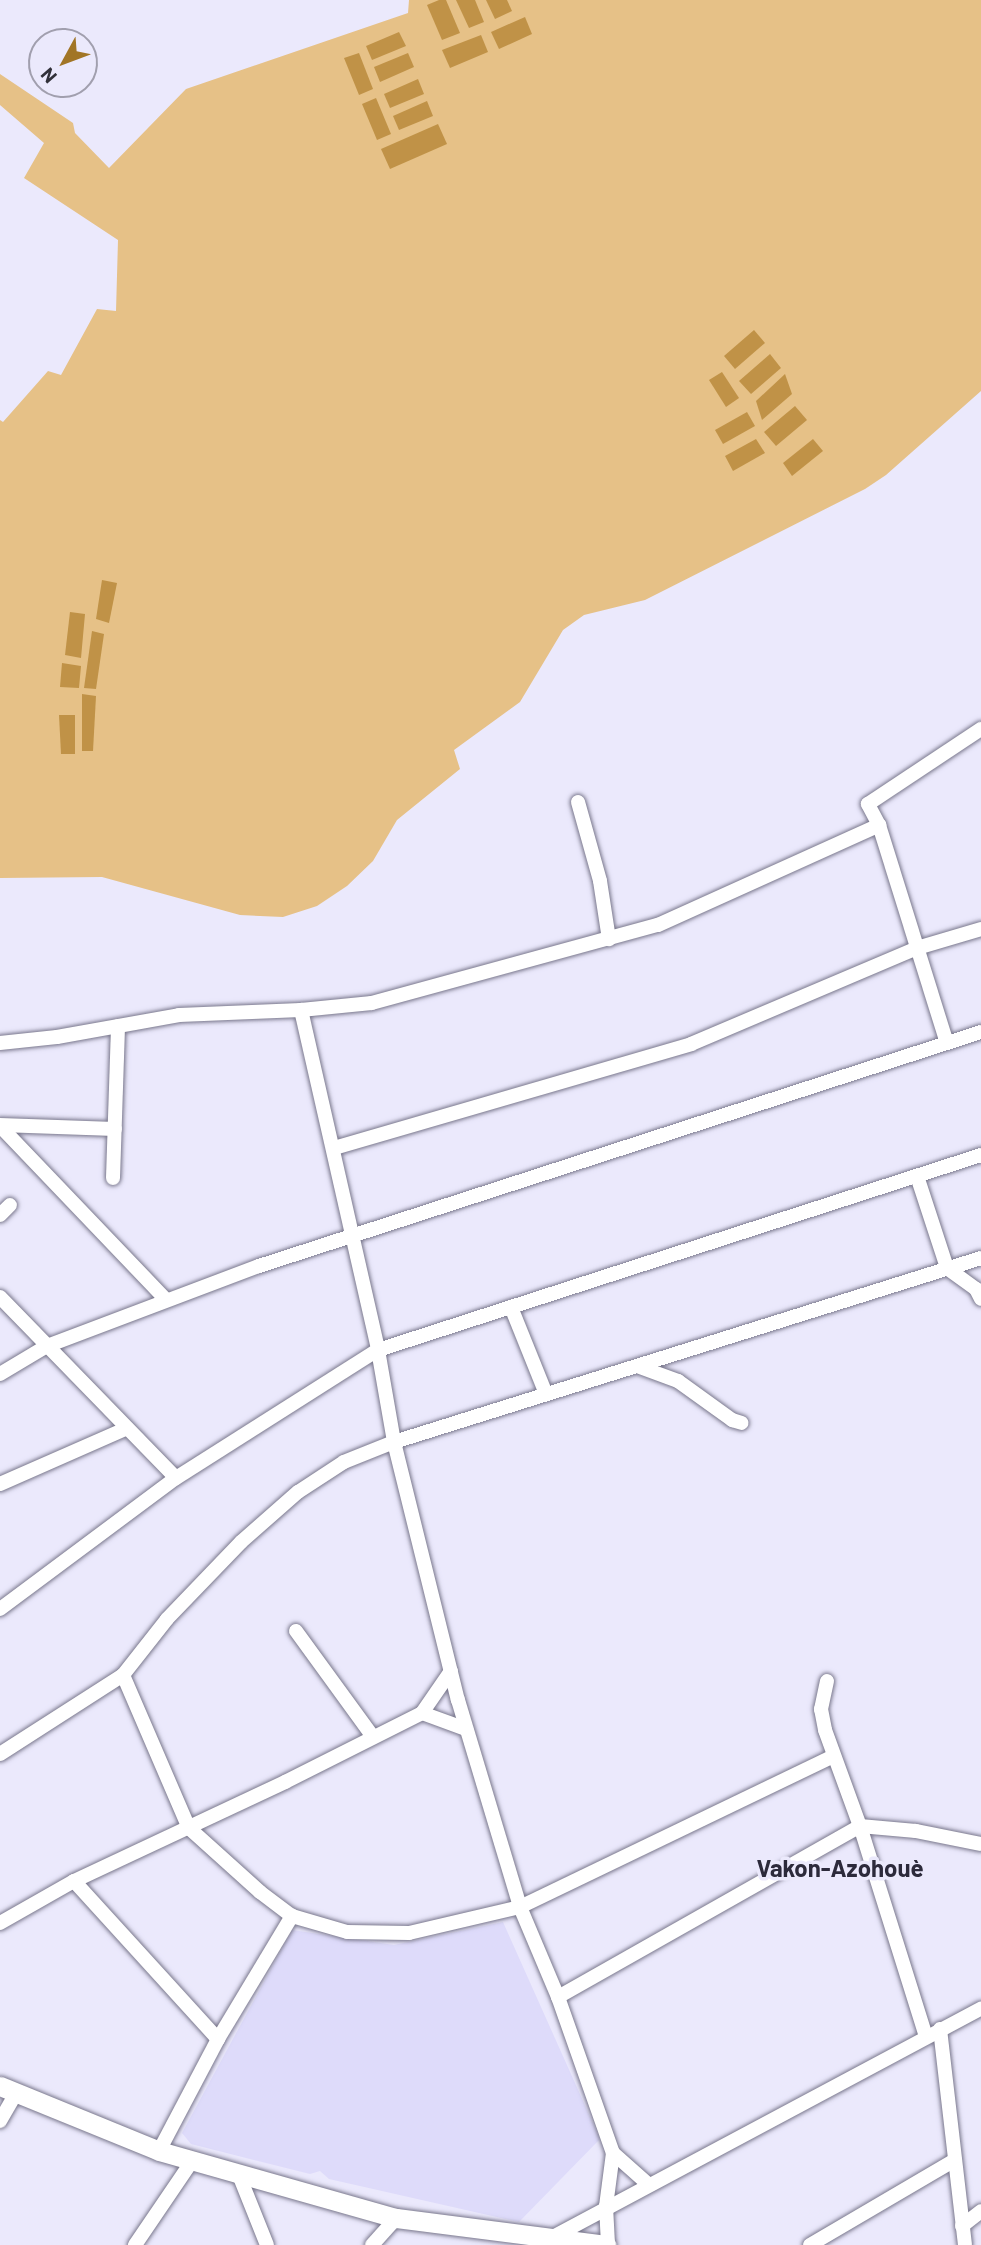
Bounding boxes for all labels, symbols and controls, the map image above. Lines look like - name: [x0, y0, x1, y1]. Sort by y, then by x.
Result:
- north arrow: [28, 28, 98, 98]
- text: N: [35, 63, 61, 88]
- district label: Vakon-Azohouè: [756, 1854, 924, 1882]

